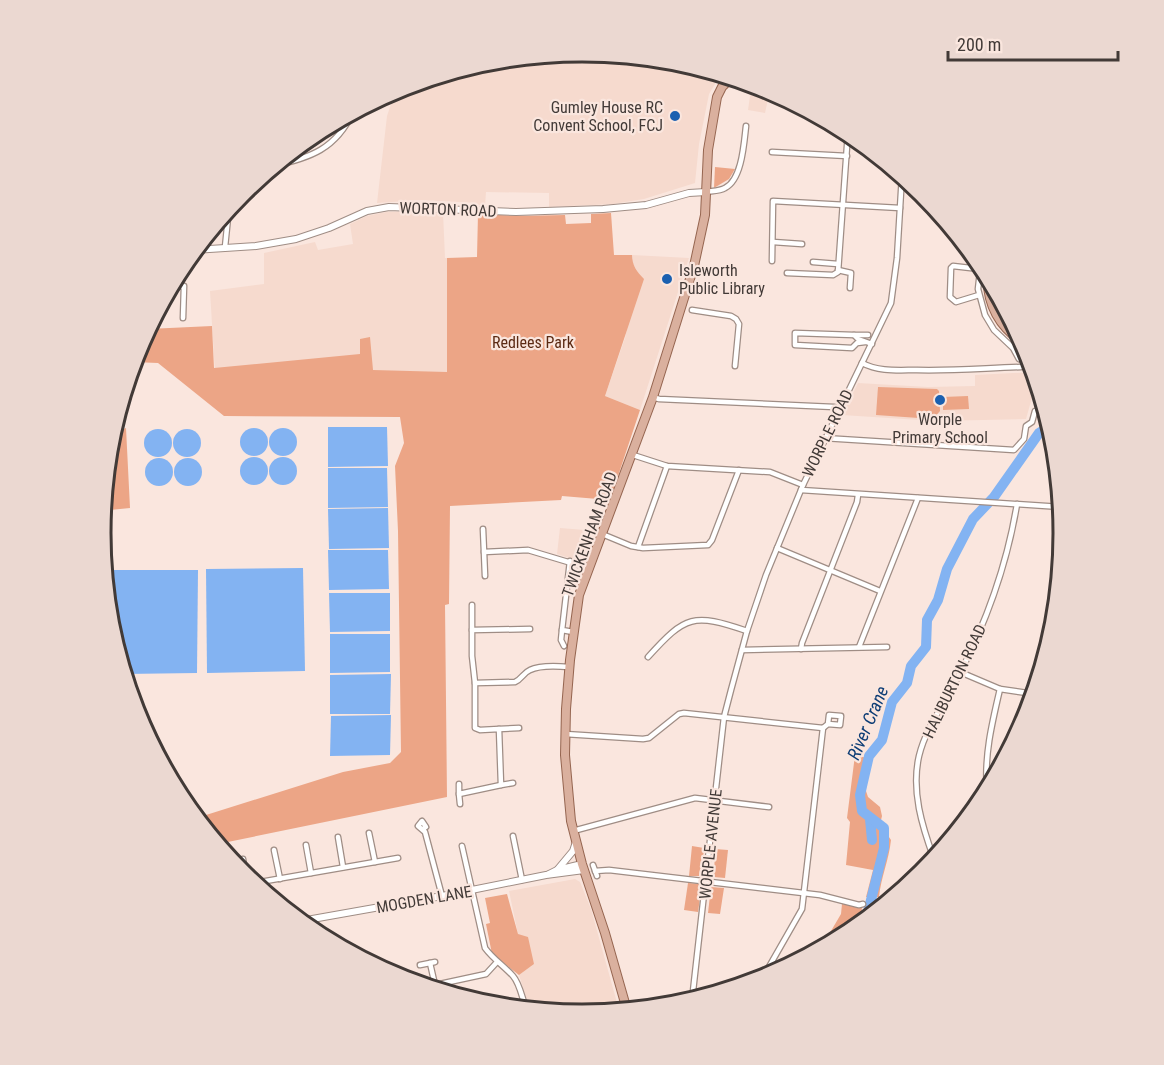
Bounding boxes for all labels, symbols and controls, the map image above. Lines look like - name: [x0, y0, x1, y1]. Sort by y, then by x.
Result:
- scale bar: [948, 24, 1118, 62]
- text: 200 m: [957, 34, 1001, 55]
- place label: Gumley House RC Convent School, FCJ: [533, 98, 663, 135]
- marker: Gumley House RC Convent School, FCJ: [668, 109, 682, 123]
- street label: WORTON ROAD: [399, 198, 497, 221]
- place label: Isleworth Public Library: [679, 261, 765, 298]
- marker: Isleworth Public Library: [660, 272, 674, 286]
- park label: Redlees Park: [492, 333, 575, 352]
- street label: WORPLE ROAD: [798, 386, 857, 480]
- marker: Worple Primary School: [933, 393, 947, 407]
- place label: Worple Primary School: [892, 410, 988, 447]
- street label: TWICKENHAM ROAD: [558, 469, 621, 599]
- street label: HALIBURTON ROAD: [919, 621, 990, 741]
- water label: River Crane: [843, 683, 892, 763]
- street label: WORPLE AVENUE: [695, 788, 726, 900]
- street label: MOGDEN LANE: [375, 882, 473, 917]

